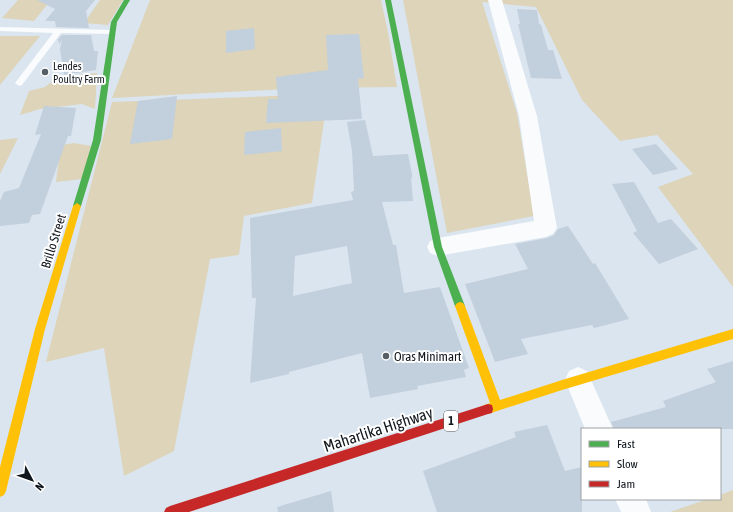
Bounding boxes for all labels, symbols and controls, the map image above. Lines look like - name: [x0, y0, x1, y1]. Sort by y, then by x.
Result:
- place label: Lendes Poultry Farm: [53, 60, 105, 85]
- marker: Lendes Poultry Farm: [40, 67, 50, 77]
- street label: Brillo Street: [38, 212, 69, 270]
- place label: Oras Minimart: [394, 349, 462, 364]
- marker: Oras Minimart: [381, 351, 391, 361]
- street label: Maharlika Highway: [321, 403, 436, 456]
- road number: 1: [444, 411, 458, 431]
- legend: [581, 428, 721, 500]
- text: Fast: [617, 437, 635, 451]
- text: Slow: [617, 457, 638, 471]
- north arrow: [12, 460, 52, 500]
- text: Jam: [617, 477, 635, 491]
- text: N: [33, 480, 46, 493]

